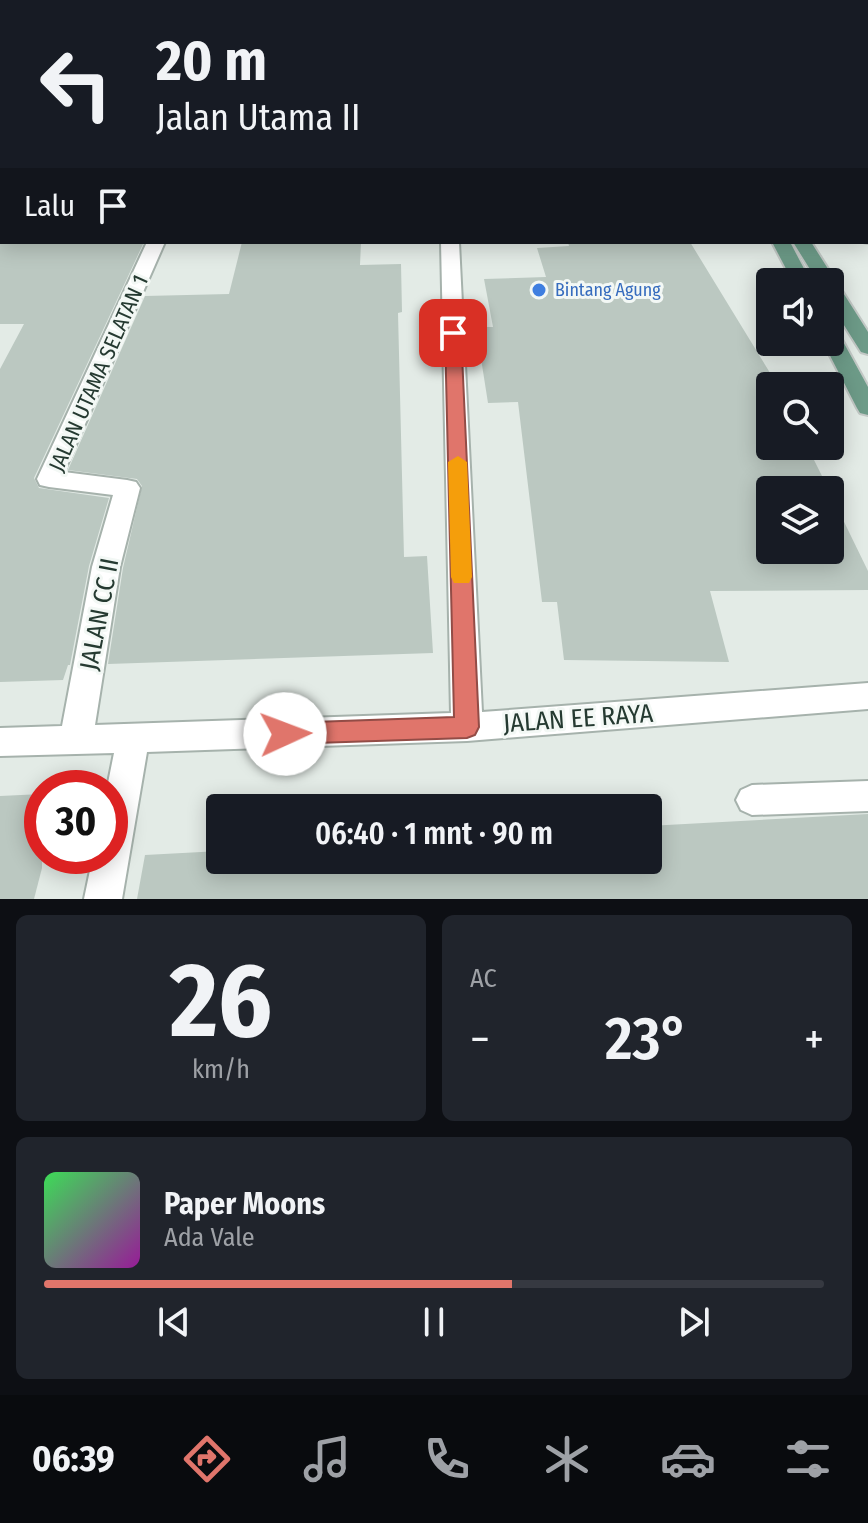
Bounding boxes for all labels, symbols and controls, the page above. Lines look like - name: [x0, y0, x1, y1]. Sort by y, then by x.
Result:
- text: 20 m: [156, 28, 267, 95]
- icon: left: [24, 32, 128, 136]
- text: Jalan Utama II: [156, 96, 360, 140]
- icon: arrive: [91, 184, 135, 228]
- text: Lalu: [24, 188, 75, 224]
- map controls: [756, 268, 844, 564]
- button: sound: [756, 268, 844, 356]
- street label: JALAN UTAMA SELATAN 1: [43, 271, 154, 476]
- place label: Bintang Agung: [555, 279, 661, 301]
- marker: Bintang Agung: [530, 281, 548, 299]
- pin: [419, 299, 487, 367]
- icon: arrive: [431, 311, 475, 355]
- button: search: [756, 372, 844, 460]
- button: layers: [756, 476, 844, 564]
- street label: JALAN CC II: [73, 555, 126, 673]
- position arrow: [243, 692, 327, 776]
- street label: JALAN EE RAYA: [502, 698, 654, 739]
- speed limit sign: 30: [24, 770, 128, 874]
- text: 06:40 · 1 mnt · 90 m: [315, 816, 553, 852]
- text: 26: [170, 939, 272, 1064]
- text: AC: [470, 963, 497, 994]
- text: 23°: [605, 1003, 689, 1075]
- text: −: [470, 1013, 490, 1066]
- text: +: [804, 1013, 824, 1066]
- text: km/h: [192, 1054, 250, 1085]
- text: Paper Moons: [164, 1186, 325, 1222]
- text: Ada Vale: [164, 1222, 255, 1253]
- icon: previous: [152, 1300, 196, 1344]
- icon: pause: [412, 1300, 456, 1344]
- icon: next: [672, 1300, 716, 1344]
- icon: directions: [179, 1431, 235, 1487]
- icon: music: [299, 1431, 355, 1487]
- icon: phone: [419, 1431, 475, 1487]
- icon: climate: [539, 1431, 595, 1487]
- icon: car: [660, 1431, 716, 1487]
- icon: filters: [780, 1431, 836, 1487]
- text: 06:39: [32, 1437, 115, 1481]

